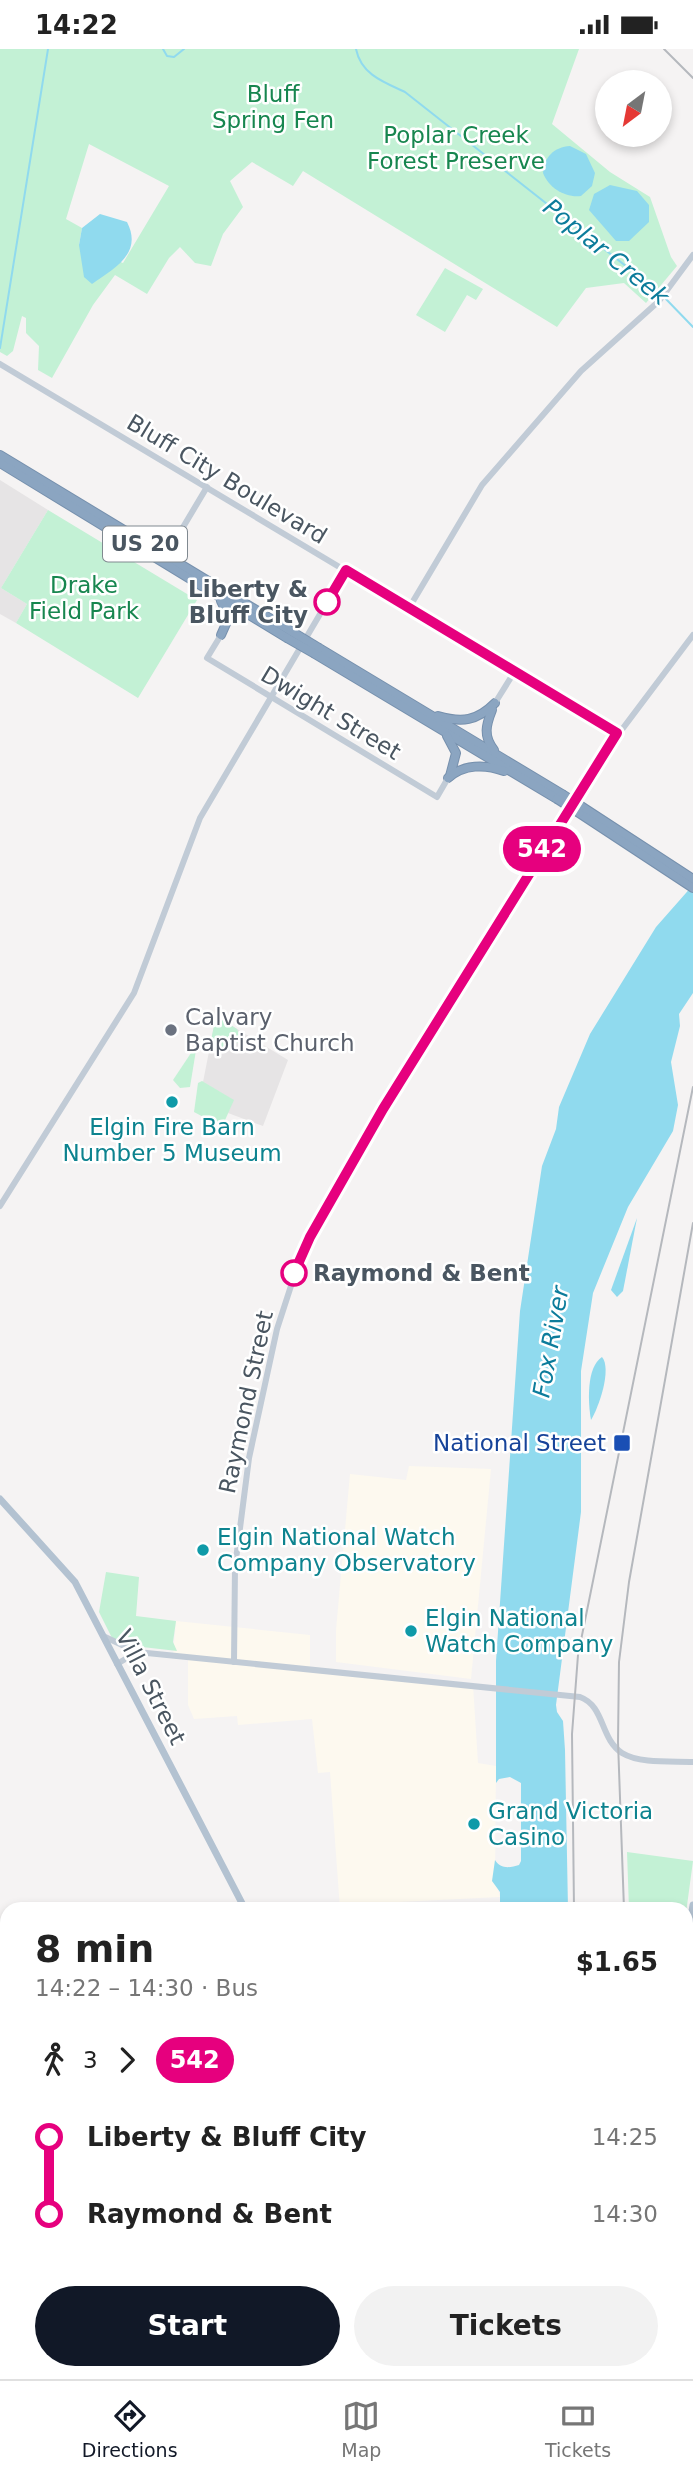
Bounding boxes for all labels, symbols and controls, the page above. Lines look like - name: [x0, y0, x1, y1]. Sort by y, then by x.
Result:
- text: 14:22: [35, 10, 118, 40]
- north arrow: [595, 70, 672, 147]
- map controls: [595, 70, 672, 147]
- park label: Bluff Spring Fen: [212, 81, 334, 133]
- park label: Poplar Creek Forest Preserve: [367, 122, 545, 174]
- water label: Poplar Creek: [538, 193, 675, 312]
- street label: Bluff City Boulevard: [122, 409, 332, 549]
- road number: US 20: [103, 526, 187, 561]
- park label: Drake Field Park: [29, 572, 140, 624]
- place label: Liberty & Bluff City: [188, 576, 308, 628]
- marker: Liberty & Bluff City: [314, 589, 340, 615]
- street label: Dwight Street: [256, 661, 406, 765]
- line badge: 542: [502, 826, 582, 872]
- text: 542: [517, 835, 567, 863]
- place label: Calvary Baptist Church: [185, 1004, 355, 1056]
- marker: Calvary Baptist Church: [163, 1022, 179, 1038]
- marker: Elgin Fire Barn Number 5 Museum: [164, 1094, 180, 1110]
- place label: Elgin Fire Barn Number 5 Museum: [62, 1114, 282, 1166]
- marker: Raymond & Bent: [281, 1260, 307, 1286]
- place label: Raymond & Bent: [313, 1260, 530, 1286]
- water label: Fox River: [527, 1282, 575, 1400]
- street label: Raymond Street: [214, 1308, 278, 1496]
- place label: National Street: [433, 1430, 606, 1456]
- marker: National Street: [612, 1433, 632, 1453]
- place label: Elgin National Watch Company Observatory: [217, 1524, 476, 1576]
- marker: Elgin National Watch Company Observatory: [195, 1542, 211, 1558]
- place label: Elgin National Watch Company: [425, 1605, 613, 1657]
- marker: Elgin National Watch Company: [403, 1623, 419, 1639]
- street label: Villa Street: [111, 1625, 191, 1749]
- place label: Grand Victoria Casino: [488, 1798, 653, 1850]
- marker: Grand Victoria Casino: [466, 1816, 482, 1832]
- text: 8 min: [35, 1927, 154, 1971]
- text: $1.65: [576, 1947, 658, 1977]
- text: 14:22 – 14:30 · Bus: [35, 1975, 258, 2001]
- icon: walk: [35, 2041, 73, 2079]
- icon: forward: [108, 2041, 146, 2079]
- text: 542: [170, 2046, 220, 2074]
- text: 3: [83, 2047, 98, 2073]
- text: Liberty & Bluff City: [87, 2122, 366, 2152]
- text: 14:25: [592, 2124, 658, 2150]
- text: Raymond & Bent: [87, 2199, 332, 2229]
- text: 14:30: [592, 2201, 658, 2227]
- button: Start: [35, 2286, 340, 2366]
- button: Tickets: [354, 2286, 658, 2366]
- tab: Directions: [82, 2397, 178, 2461]
- tab: Map: [341, 2397, 381, 2461]
- tab: Tickets: [545, 2397, 611, 2461]

